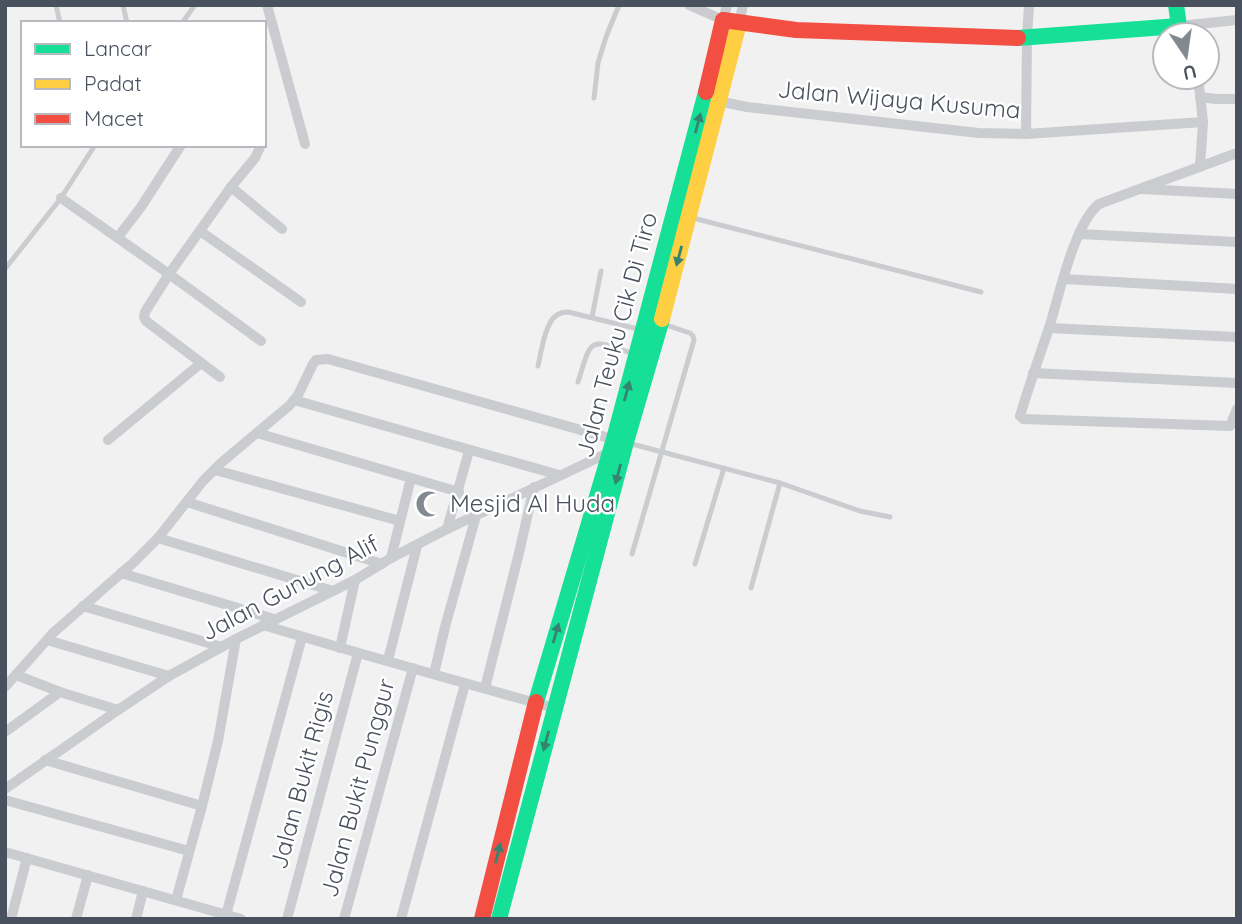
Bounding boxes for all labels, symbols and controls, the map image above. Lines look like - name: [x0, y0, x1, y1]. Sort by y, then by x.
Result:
- legend: [21, 21, 266, 147]
- north arrow: [1151, 21, 1221, 91]
- text: Lancar: [84, 35, 152, 61]
- text: U: [1181, 59, 1199, 86]
- text: Padat: [84, 70, 142, 96]
- street label: Jalan Wijaya Kusuma: [776, 73, 1022, 125]
- text: Macet: [84, 105, 144, 131]
- one-way arrow: [693, 112, 704, 134]
- street label: Jalan Teuku Cik Di Tiro: [569, 209, 663, 461]
- one-way arrow: [673, 245, 684, 267]
- one-way arrow: [622, 380, 633, 402]
- one-way arrow: [612, 464, 622, 485]
- place label: Mesjid Al Huda: [450, 488, 615, 518]
- mosque icon: Mesjid Al Huda: [414, 489, 444, 519]
- street label: Jalan Gunung Alif: [196, 527, 384, 647]
- one-way arrow: [552, 622, 562, 643]
- street label: Jalan Bukit Punggur: [313, 675, 401, 900]
- street label: Jalan Bukit Rigis: [263, 687, 339, 872]
- one-way arrow: [540, 731, 550, 752]
- one-way arrow: [493, 841, 504, 863]

